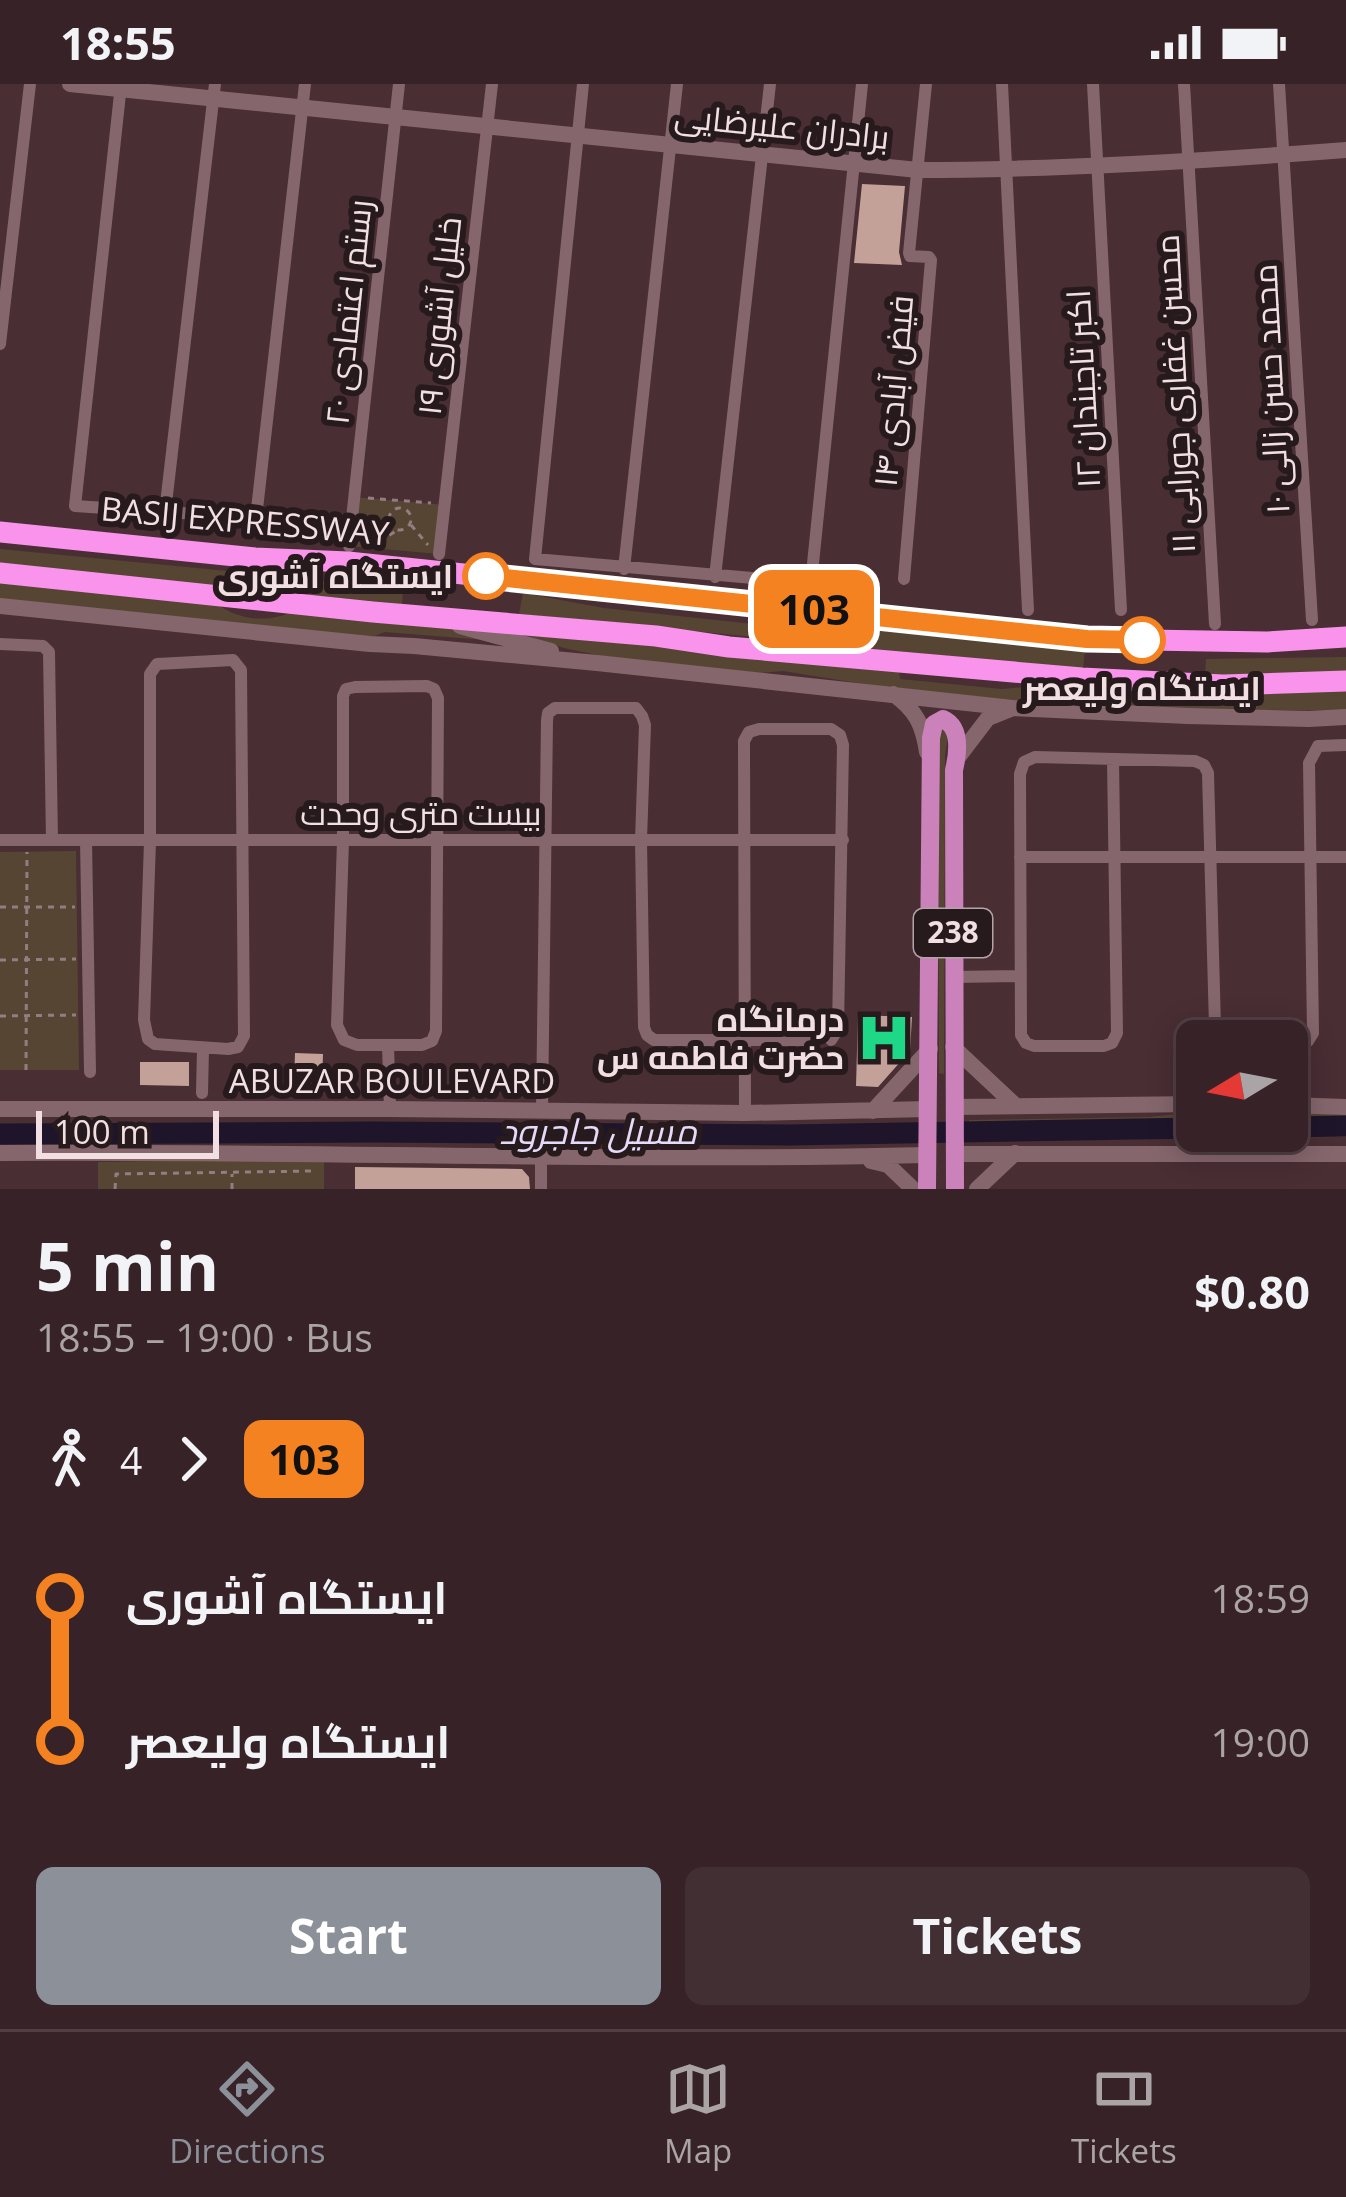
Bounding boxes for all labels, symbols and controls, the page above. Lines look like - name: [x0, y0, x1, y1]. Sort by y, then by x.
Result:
- text: 18:55: [60, 12, 176, 73]
- street label: برادران علیرضایی: [672, 92, 892, 159]
- street label: رستم اعتمادی ۲۰: [313, 197, 383, 427]
- street label: خلیل آشوری ۱۹: [406, 215, 471, 417]
- street label: محسن غفاری جورابی ۱۱: [1144, 233, 1205, 555]
- street label: محمد حسن زالی ۱۰: [1241, 263, 1300, 515]
- street label: اکبر تاجبندان ۱۲: [1055, 289, 1110, 489]
- street label: فیض آبادی ۱۴: [862, 293, 923, 489]
- street label: BASIJ EXPRESSWAY: [99, 485, 391, 556]
- place label: ایستگاه آشوری: [217, 553, 453, 598]
- marker: ایستگاه آشوری: [464, 554, 508, 598]
- line badge: 103: [745, 570, 883, 648]
- text: 103: [778, 580, 850, 637]
- marker: ایستگاه ولیعصر: [1120, 618, 1164, 662]
- place label: ایستگاه ولیعصر: [1022, 665, 1261, 710]
- street label: بیست متری وحدت: [300, 790, 542, 835]
- road number: 238: [914, 909, 992, 957]
- place label: درمانگاه حضرت فاطمه س: [597, 996, 844, 1079]
- hospital icon: درمانگاه حضرت فاطمه س: [855, 1009, 913, 1067]
- north arrow: [1176, 1020, 1308, 1152]
- map controls: [1176, 1020, 1308, 1152]
- street label: ABUZAR BOULEVARD: [229, 1058, 555, 1103]
- scale bar: [36, 1105, 219, 1158]
- water label: مسیل جاجرود: [499, 1106, 698, 1155]
- text: 100 m: [54, 1109, 150, 1154]
- text: 5 min: [36, 1220, 219, 1310]
- text: $0.80: [1194, 1261, 1310, 1322]
- text: 18:55 – 19:00 · Bus: [36, 1310, 373, 1363]
- icon: walk: [36, 1426, 102, 1492]
- icon: forward: [160, 1426, 226, 1492]
- text: 103: [268, 1430, 340, 1487]
- text: 4: [120, 1433, 142, 1486]
- text: ایستگاه آشوری: [126, 1566, 447, 1627]
- text: 18:59: [1211, 1571, 1310, 1624]
- text: ایستگاه ولیعصر: [126, 1710, 450, 1771]
- text: 19:00: [1211, 1715, 1310, 1768]
- button: Start: [36, 1867, 661, 2005]
- button: Tickets: [685, 1867, 1310, 2005]
- tab: Directions: [169, 2056, 325, 2173]
- tab: Map: [664, 2056, 732, 2173]
- tab: Tickets: [1071, 2056, 1177, 2173]

